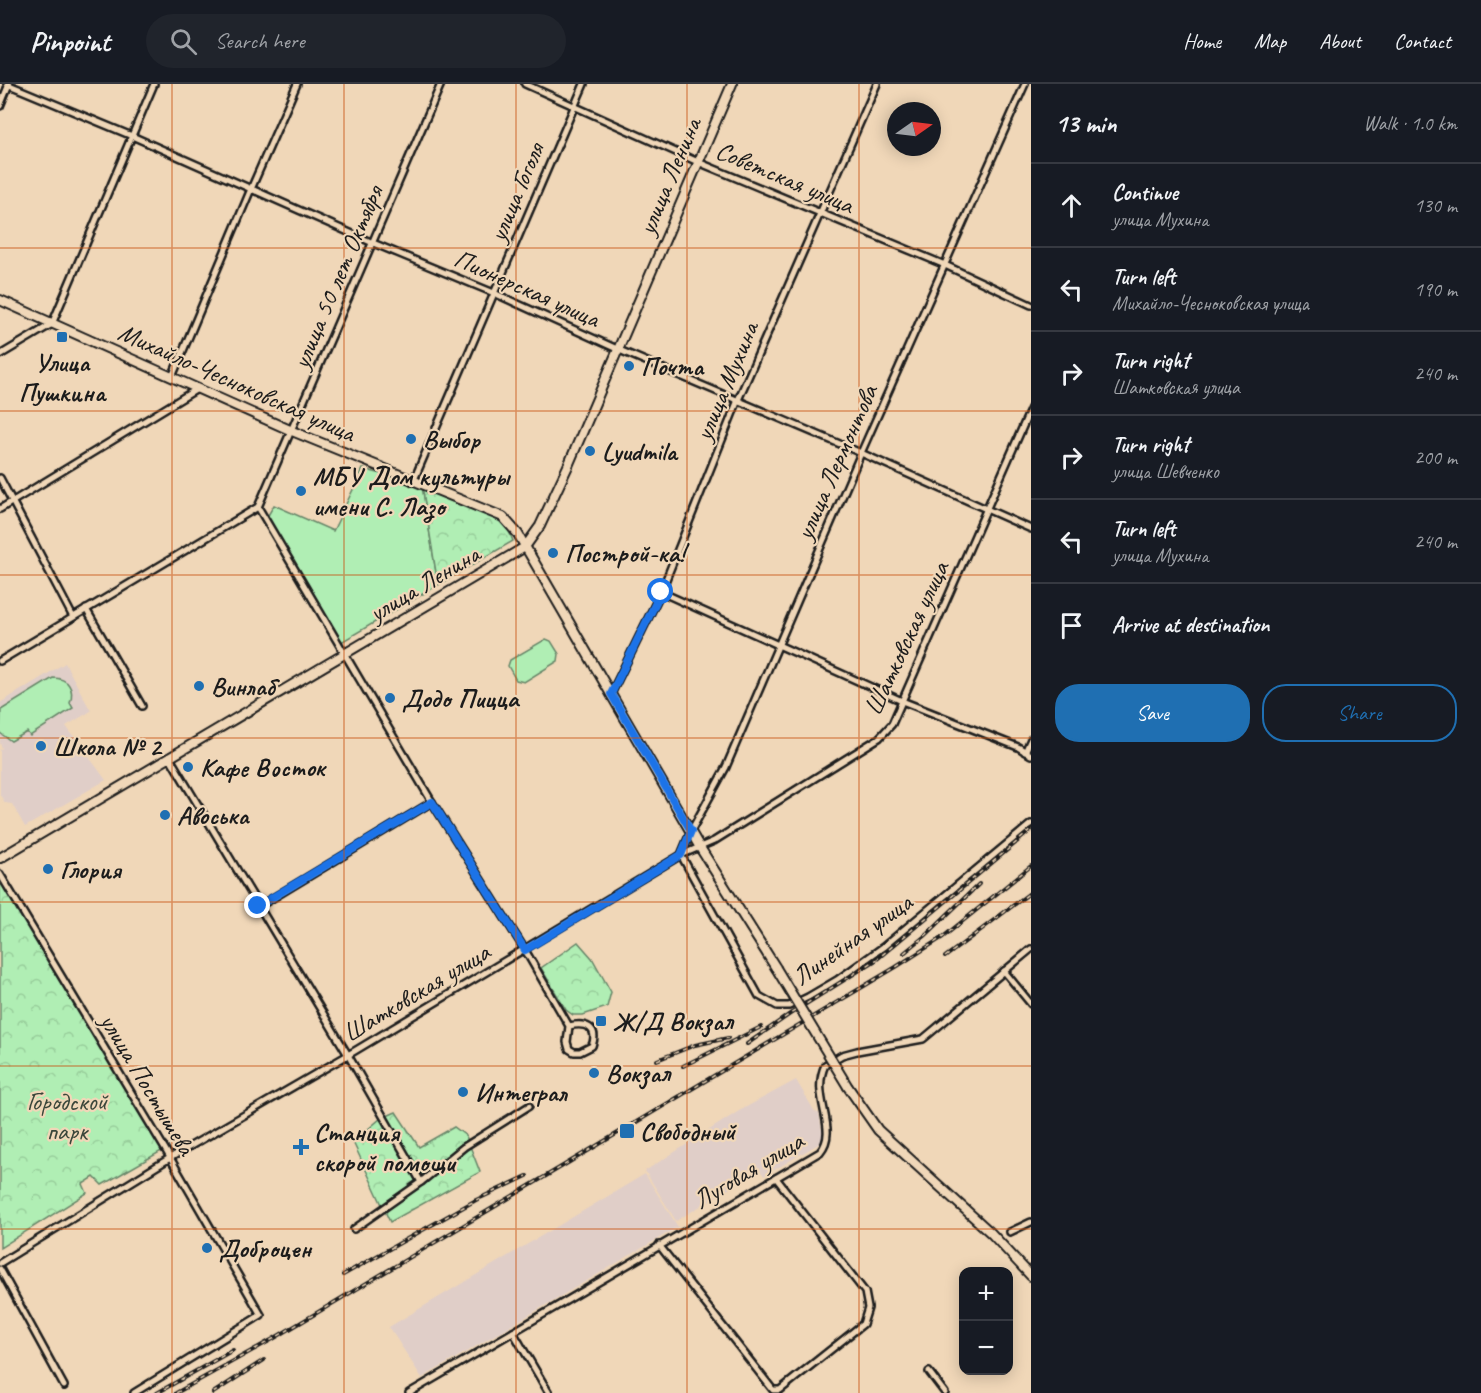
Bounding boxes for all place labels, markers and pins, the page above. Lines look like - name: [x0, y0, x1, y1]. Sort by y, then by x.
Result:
- marker: Улица Пушкина: [55, 330, 69, 344]
- place label: Улица Пушкина: [19, 346, 108, 409]
- place label: Почта: [641, 350, 705, 383]
- marker: Почта: [622, 359, 636, 373]
- place label: Выбор: [423, 423, 482, 456]
- marker: Выбор: [404, 432, 418, 446]
- place label: Lyudmila: [602, 435, 679, 468]
- marker: Lyudmila: [583, 444, 597, 458]
- place label: МБУ Дом культуры имени С. Лазо: [313, 460, 512, 523]
- marker: МБУ Дом культуры имени С. Лазо: [294, 484, 308, 498]
- place label: Построй-ка!: [565, 537, 690, 570]
- marker: Построй-ка!: [546, 546, 560, 560]
- place label: Винлаб: [211, 670, 280, 703]
- marker: Винлаб: [192, 679, 206, 693]
- place label: Додо Пицца: [402, 682, 521, 715]
- marker: Додо Пицца: [383, 691, 397, 705]
- place label: Школа № 2: [53, 730, 163, 763]
- marker: Школа № 2: [34, 739, 48, 753]
- place label: Кафе Восток: [200, 751, 327, 784]
- marker: Кафе Восток: [181, 760, 195, 774]
- place label: Авоська: [177, 799, 250, 832]
- marker: Авоська: [158, 808, 172, 822]
- place label: Глория: [60, 853, 123, 886]
- marker: Глория: [41, 862, 55, 876]
- place label: Ж/Д Вокзал: [613, 1005, 735, 1038]
- marker: Ж/Д Вокзал: [594, 1014, 608, 1028]
- place label: Вокзал: [606, 1057, 672, 1090]
- marker: Вокзал: [587, 1066, 601, 1080]
- place label: Интеграл: [475, 1076, 569, 1109]
- marker: Интеграл: [456, 1085, 470, 1099]
- place label: Свободный: [640, 1115, 737, 1148]
- place label: Станция скорой помощи: [314, 1116, 457, 1179]
- marker: Свободный: [618, 1122, 636, 1140]
- marker: Станция скорой помощи: [292, 1138, 310, 1156]
- place label: Доброцен: [219, 1232, 313, 1265]
- marker: Доброцен: [200, 1241, 214, 1255]

